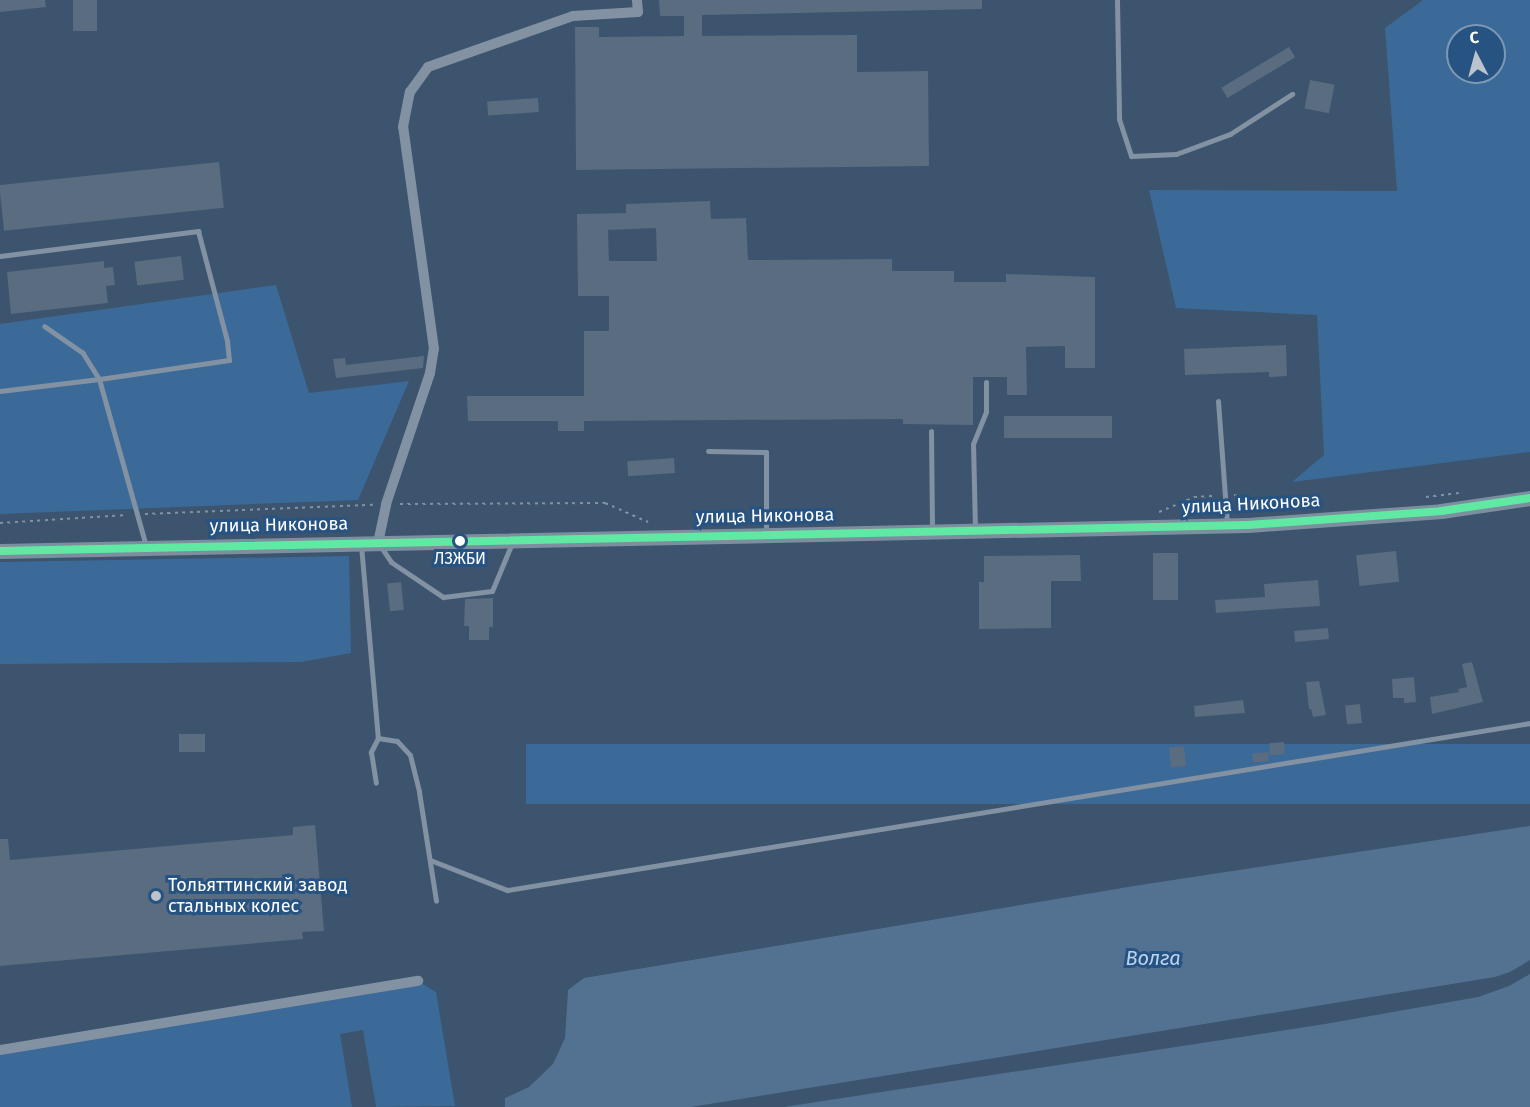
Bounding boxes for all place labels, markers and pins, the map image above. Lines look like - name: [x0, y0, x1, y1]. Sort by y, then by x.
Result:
- marker: ЛЗЖБИ: [454, 535, 466, 547]
- place label: ЛЗЖБИ: [434, 549, 486, 569]
- place label: Тольяттинский завод стальных колес: [168, 875, 347, 918]
- marker: Тольяттинский завод стальных колес: [149, 889, 163, 903]

